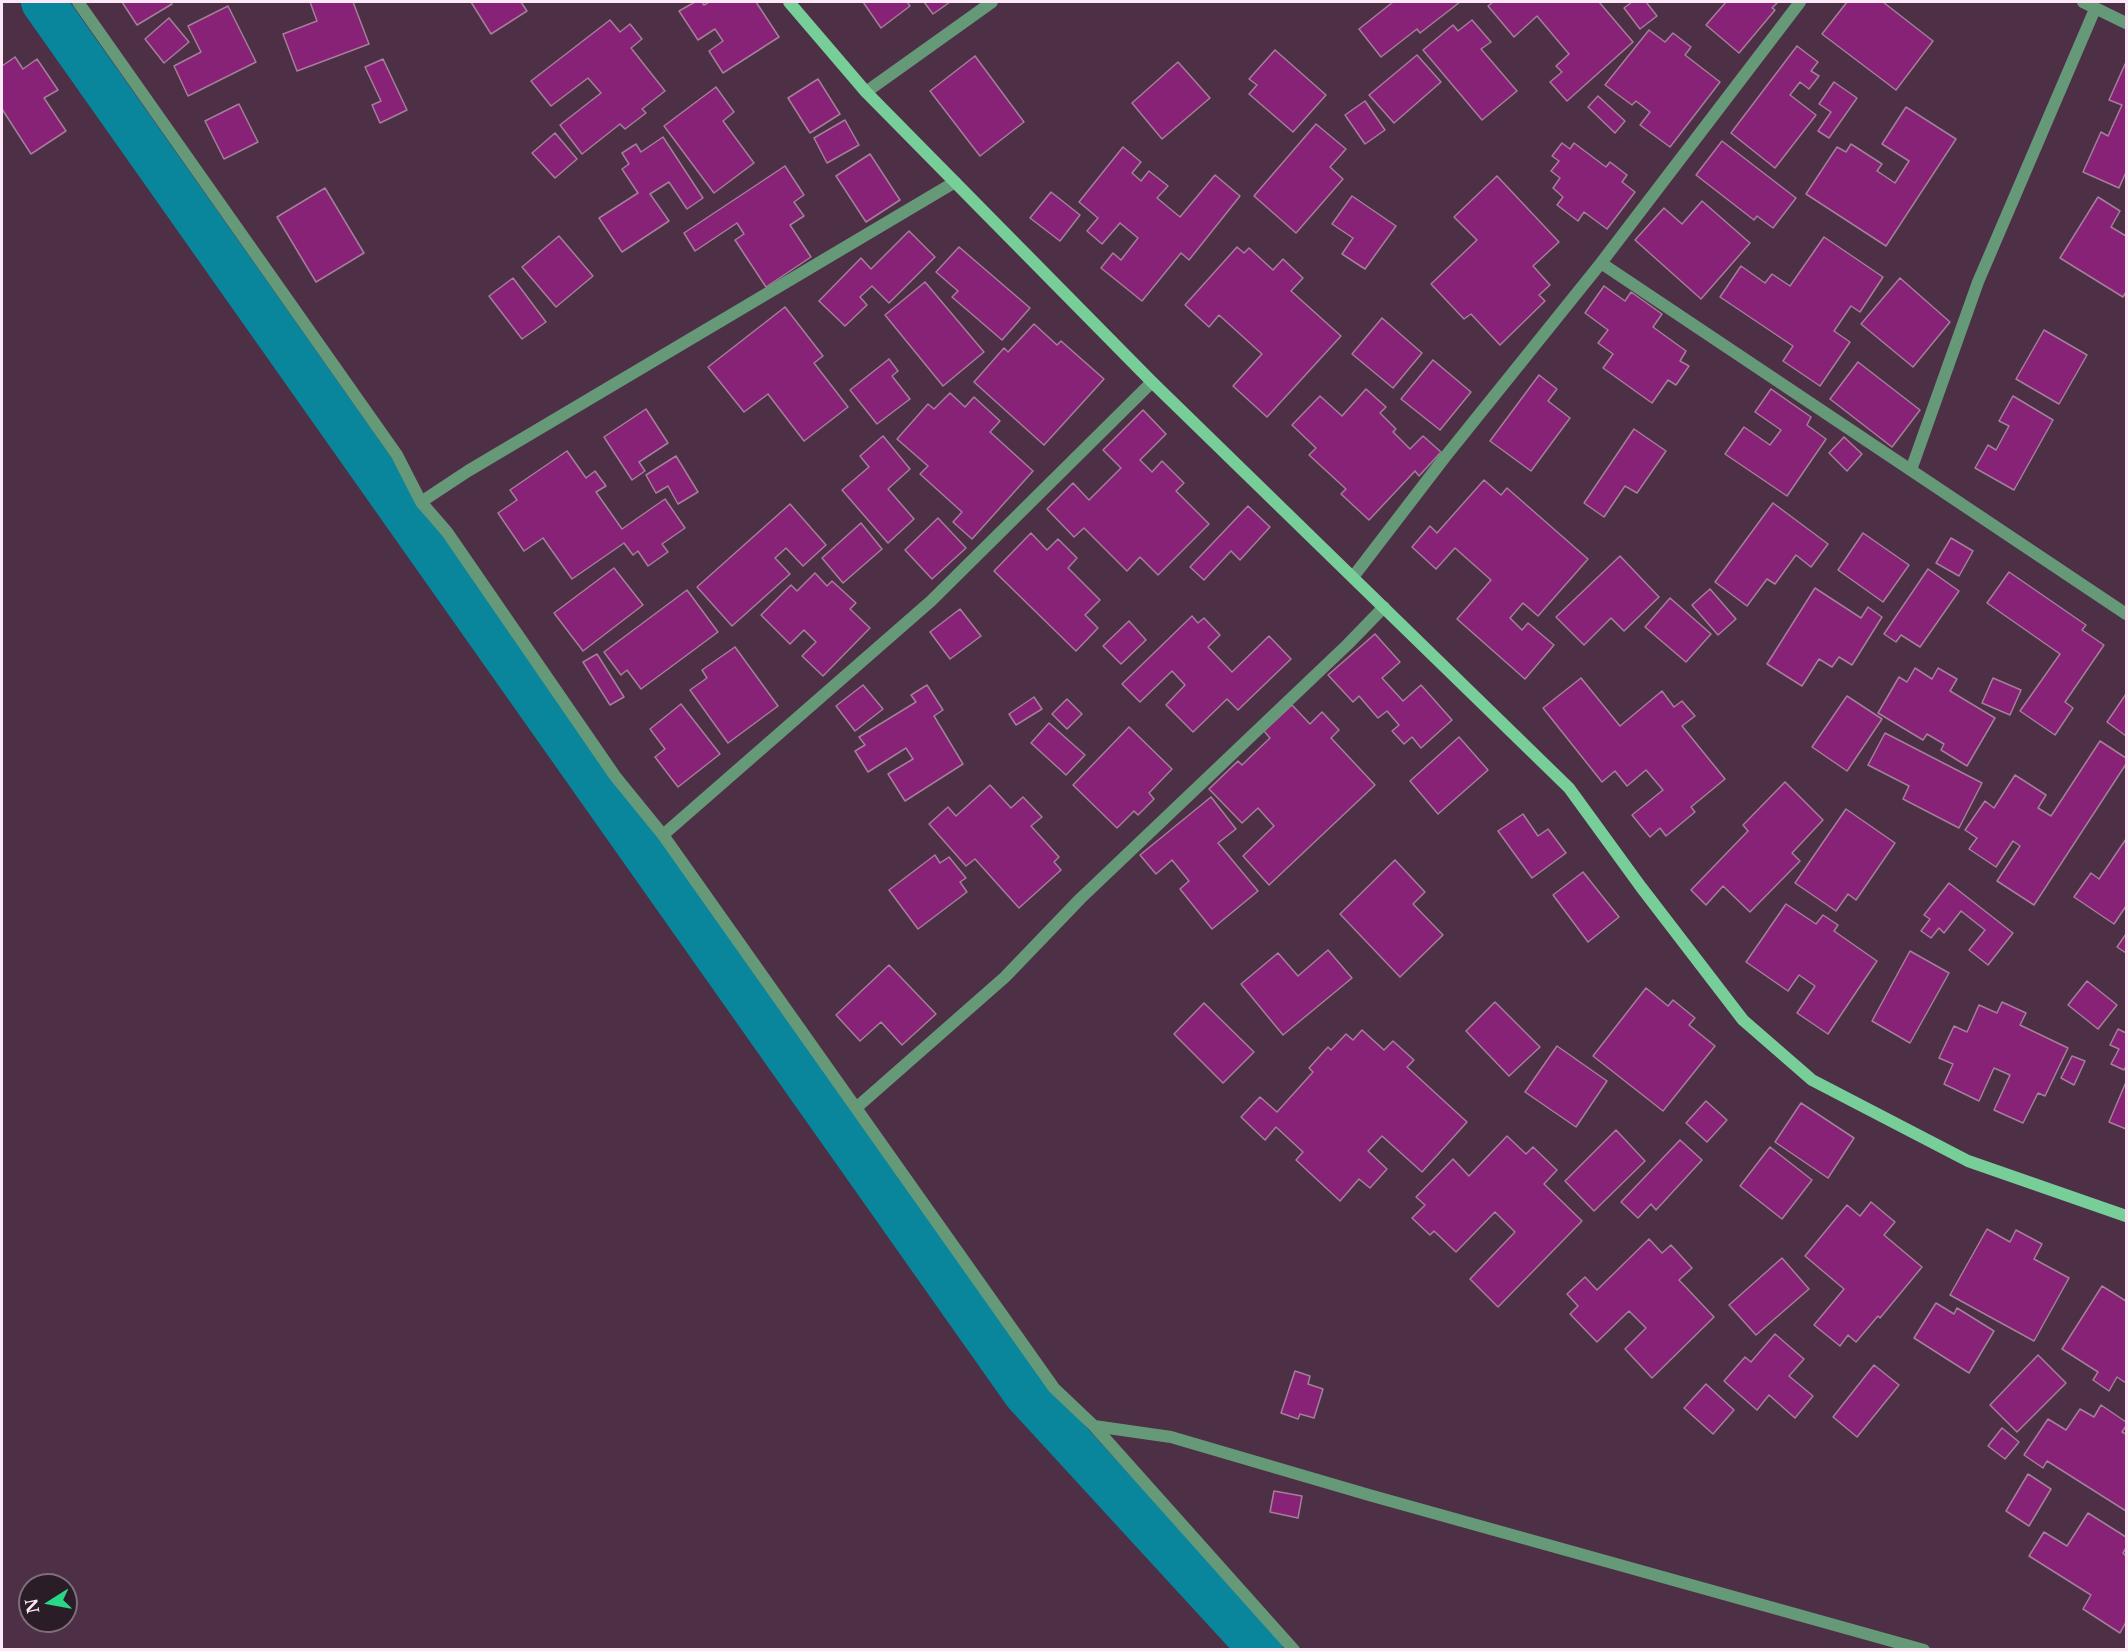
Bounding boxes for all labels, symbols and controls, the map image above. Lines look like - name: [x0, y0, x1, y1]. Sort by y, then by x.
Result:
- north arrow: [18, 1573, 78, 1633]
- text: N: [21, 1597, 44, 1615]

